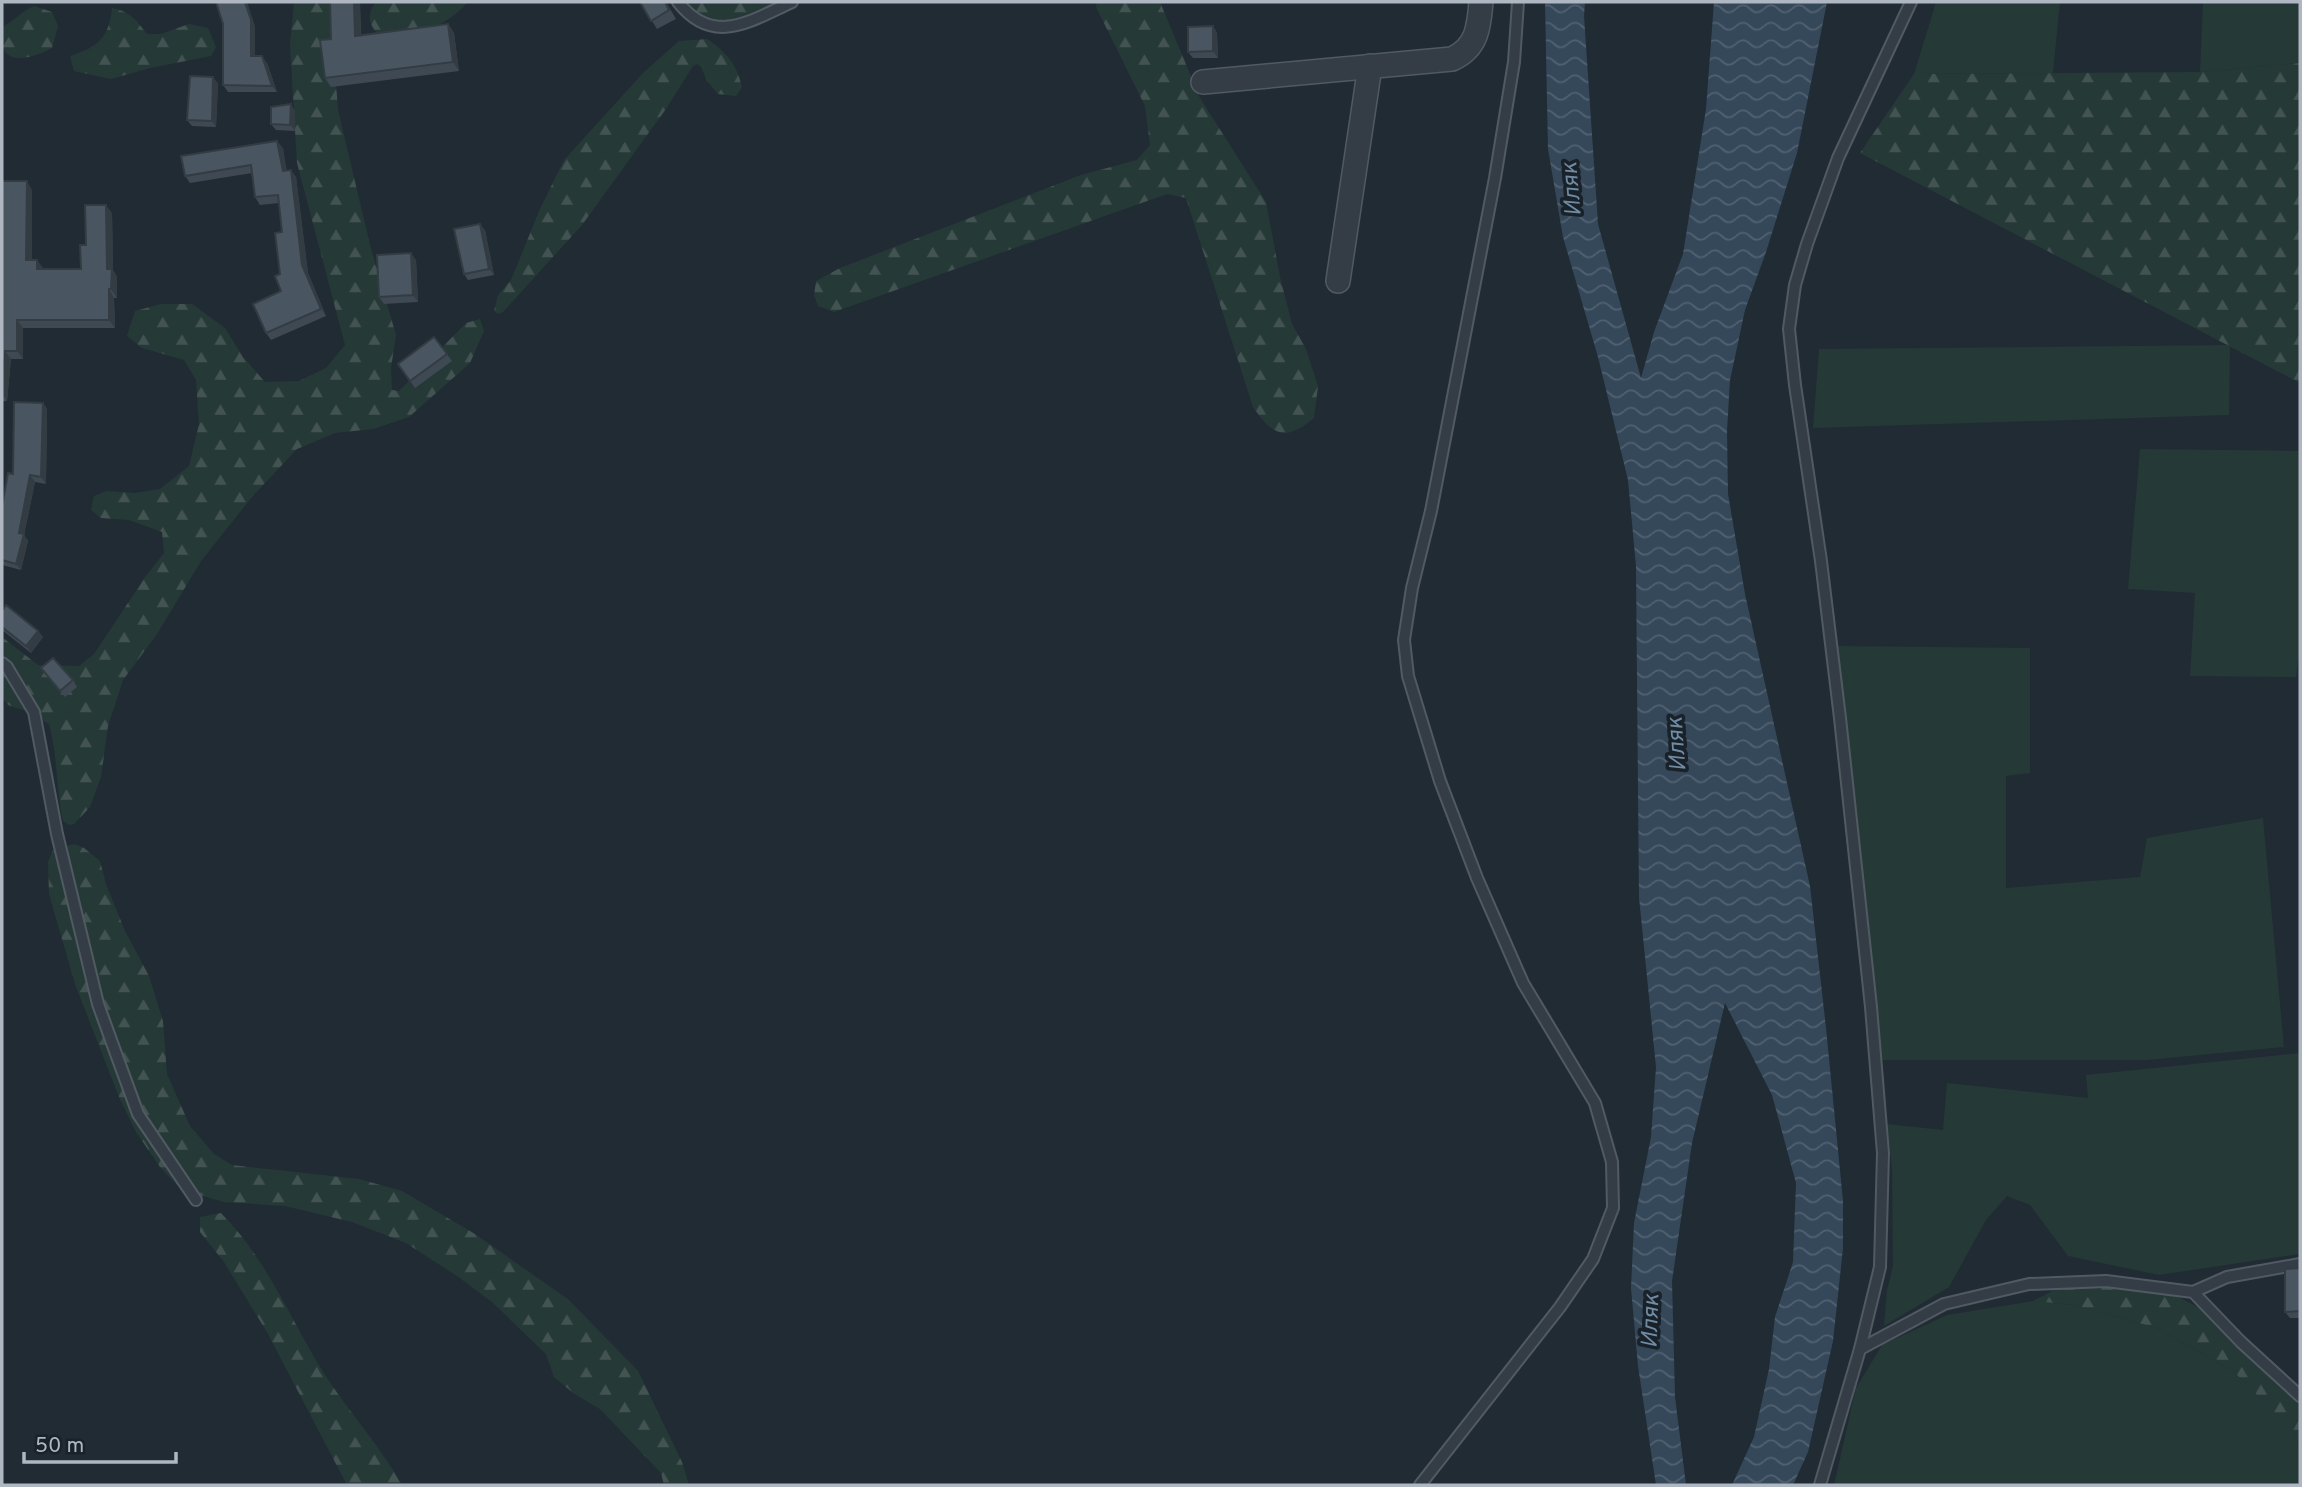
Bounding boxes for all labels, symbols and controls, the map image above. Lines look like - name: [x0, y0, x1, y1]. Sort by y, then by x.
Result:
- water label: Иляк: [1556, 160, 1590, 217]
- water label: Иляк: [1662, 715, 1694, 772]
- water label: Иляк: [1637, 1292, 1667, 1349]
- scale bar: [24, 1420, 177, 1464]
- text: 50 m: [35, 1433, 84, 1460]

